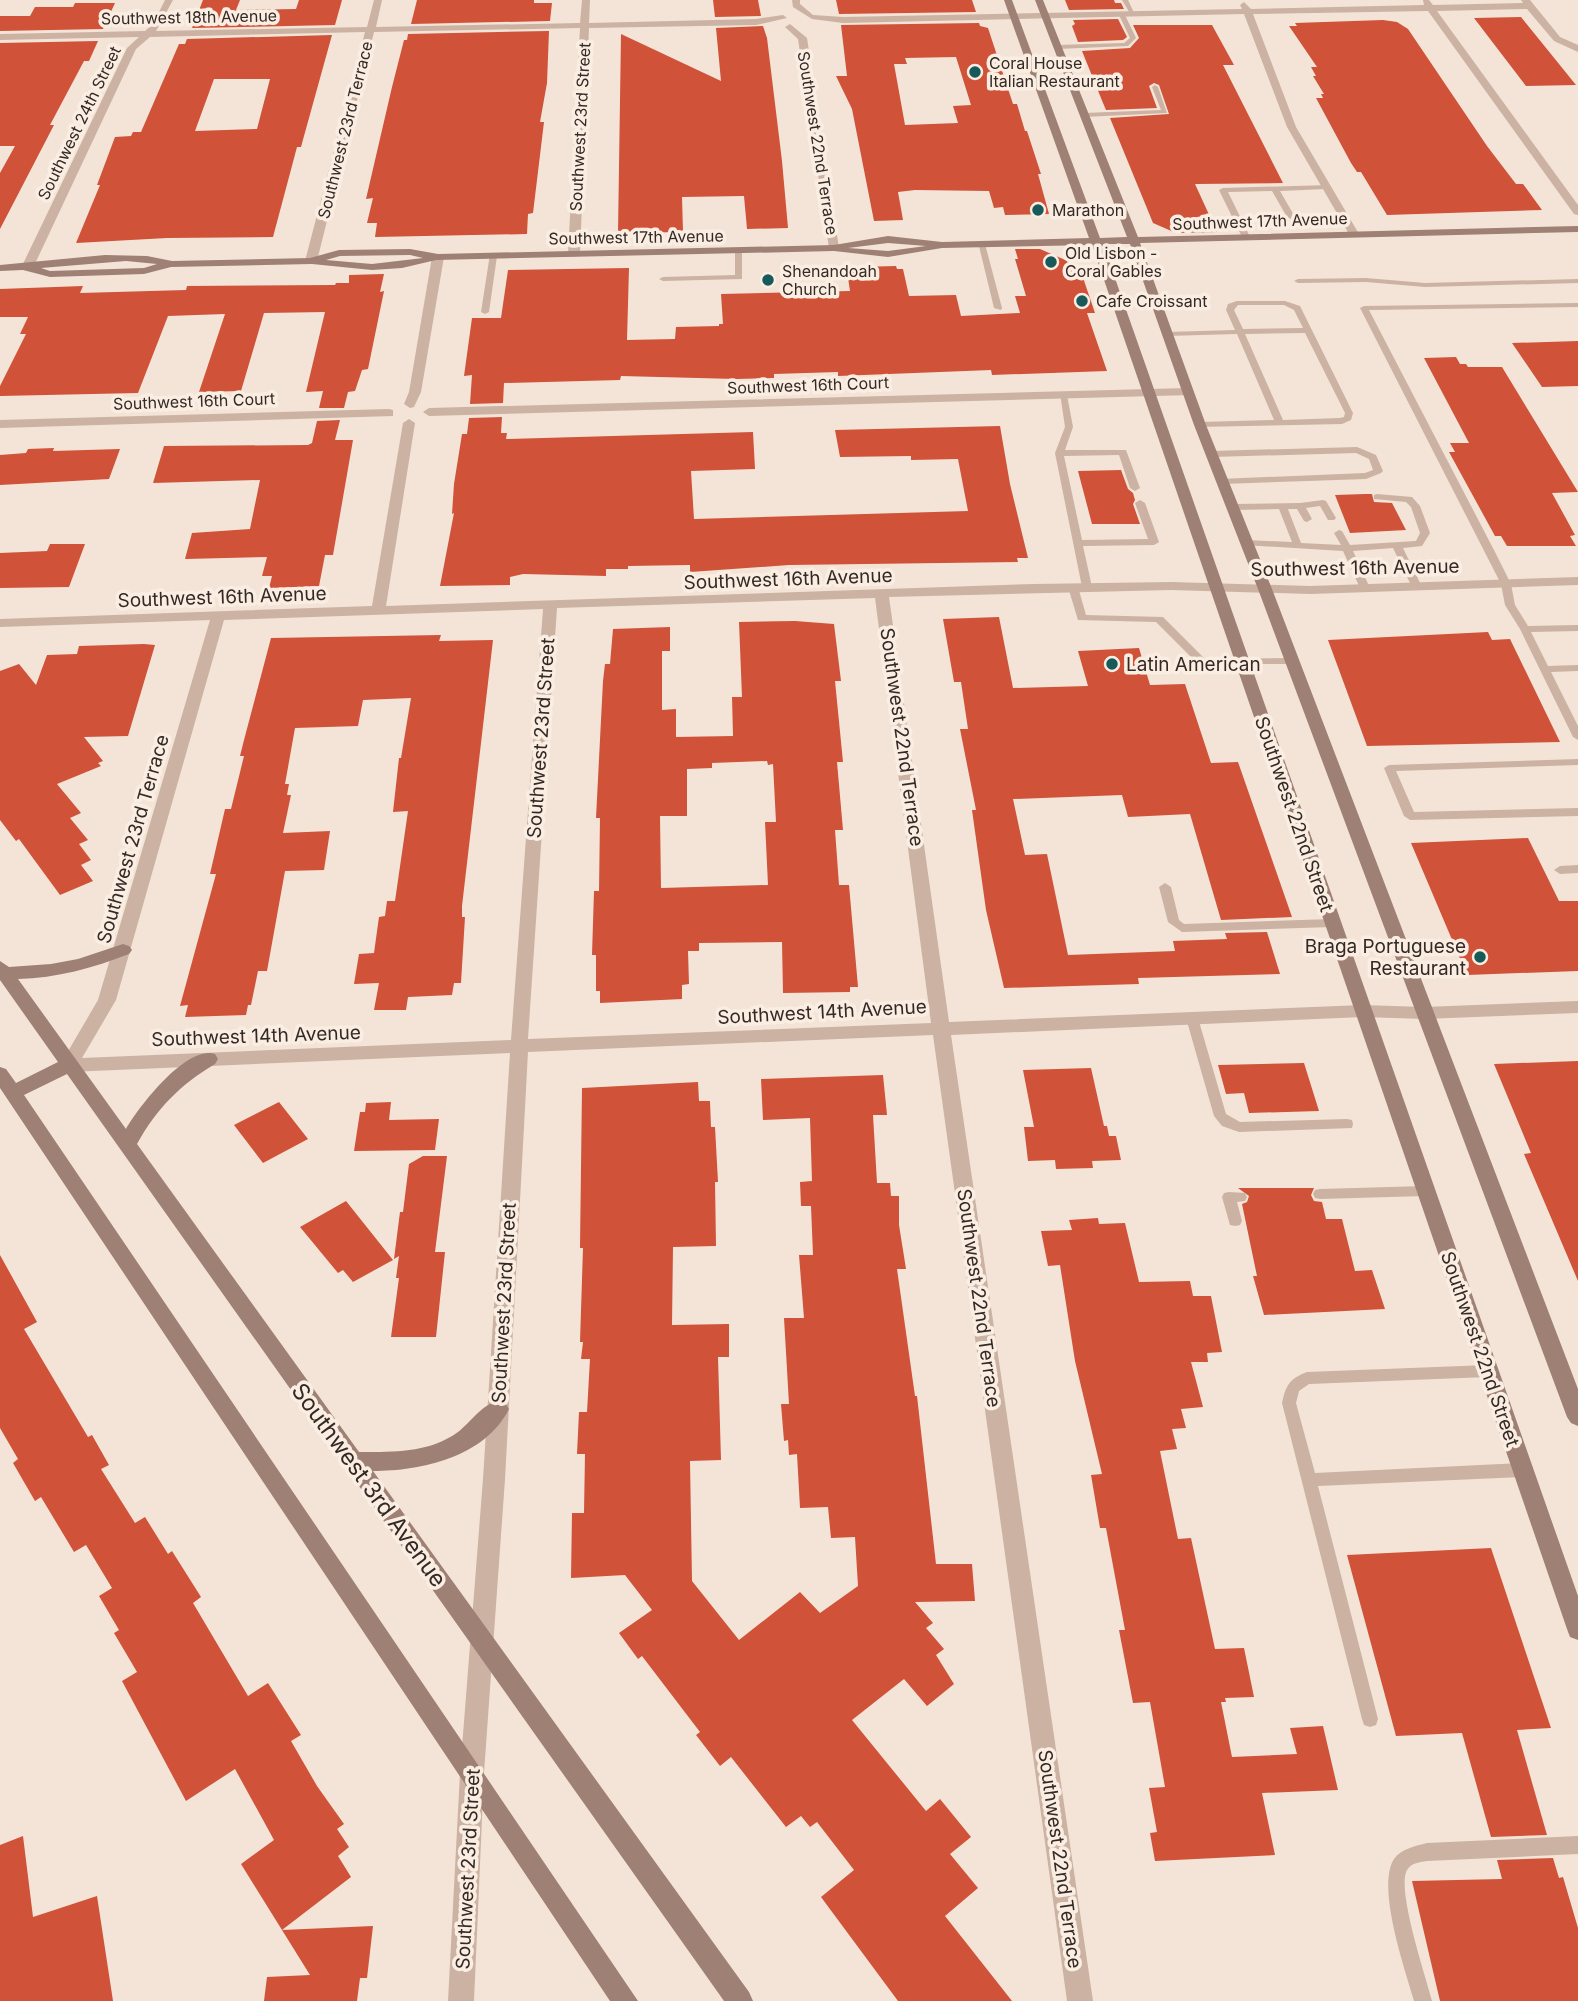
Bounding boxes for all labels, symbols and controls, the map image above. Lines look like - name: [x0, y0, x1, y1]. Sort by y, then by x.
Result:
- street label: Southwest 18th Avenue: [101, 5, 277, 29]
- street label: Southwest 23rd Terrace: [313, 39, 377, 221]
- street label: Southwest 23rd Street: [566, 42, 594, 212]
- street label: Southwest 24th Street: [33, 43, 125, 203]
- street label: Southwest 22nd Terrace: [794, 50, 842, 236]
- place label: Coral House Italian Restaurant: [989, 53, 1120, 91]
- marker: Coral House Italian Restaurant: [967, 64, 983, 80]
- place label: Marathon: [1052, 200, 1124, 220]
- marker: Marathon: [1030, 202, 1046, 218]
- street label: Southwest 17th Avenue: [1172, 208, 1348, 234]
- street label: Southwest 17th Avenue: [548, 225, 724, 249]
- place label: Old Lisbon - Coral Gables: [1065, 243, 1162, 281]
- marker: Old Lisbon - Coral Gables: [1043, 254, 1059, 270]
- place label: Shenandoah Church: [782, 261, 877, 299]
- marker: Shenandoah Church: [760, 272, 776, 288]
- place label: Cafe Croissant: [1096, 291, 1207, 311]
- marker: Cafe Croissant: [1074, 293, 1090, 309]
- street label: Southwest 16th Court: [727, 372, 889, 398]
- street label: Southwest 16th Court: [113, 388, 275, 414]
- street label: Southwest 16th Avenue: [1250, 555, 1460, 581]
- street label: Southwest 16th Avenue: [683, 564, 893, 594]
- street label: Southwest 16th Avenue: [117, 582, 327, 612]
- street label: Southwest 22nd Terrace: [875, 626, 929, 848]
- street label: Southwest 23rd Street: [523, 637, 559, 839]
- place label: Latin American: [1126, 653, 1261, 676]
- marker: Latin American: [1104, 656, 1120, 672]
- street label: Southwest 22nd Street: [1250, 713, 1338, 915]
- street label: Southwest 23rd Terrace: [92, 732, 174, 946]
- place label: Braga Portuguese Restaurant: [1305, 935, 1466, 980]
- marker: Braga Portuguese Restaurant: [1472, 949, 1488, 965]
- street label: Southwest 14th Avenue: [717, 995, 927, 1029]
- street label: Southwest 14th Avenue: [151, 1021, 361, 1051]
- street label: Southwest 22nd Terrace: [952, 1187, 1006, 1409]
- street label: Southwest 23rd Street: [487, 1202, 521, 1404]
- street label: Southwest 22nd Street: [1436, 1248, 1524, 1450]
- street label: Southwest 3rd Avenue: [286, 1378, 452, 1592]
- street label: Southwest 22nd Terrace: [1033, 1748, 1087, 1970]
- street label: Southwest 23rd Street: [451, 1768, 485, 1970]

